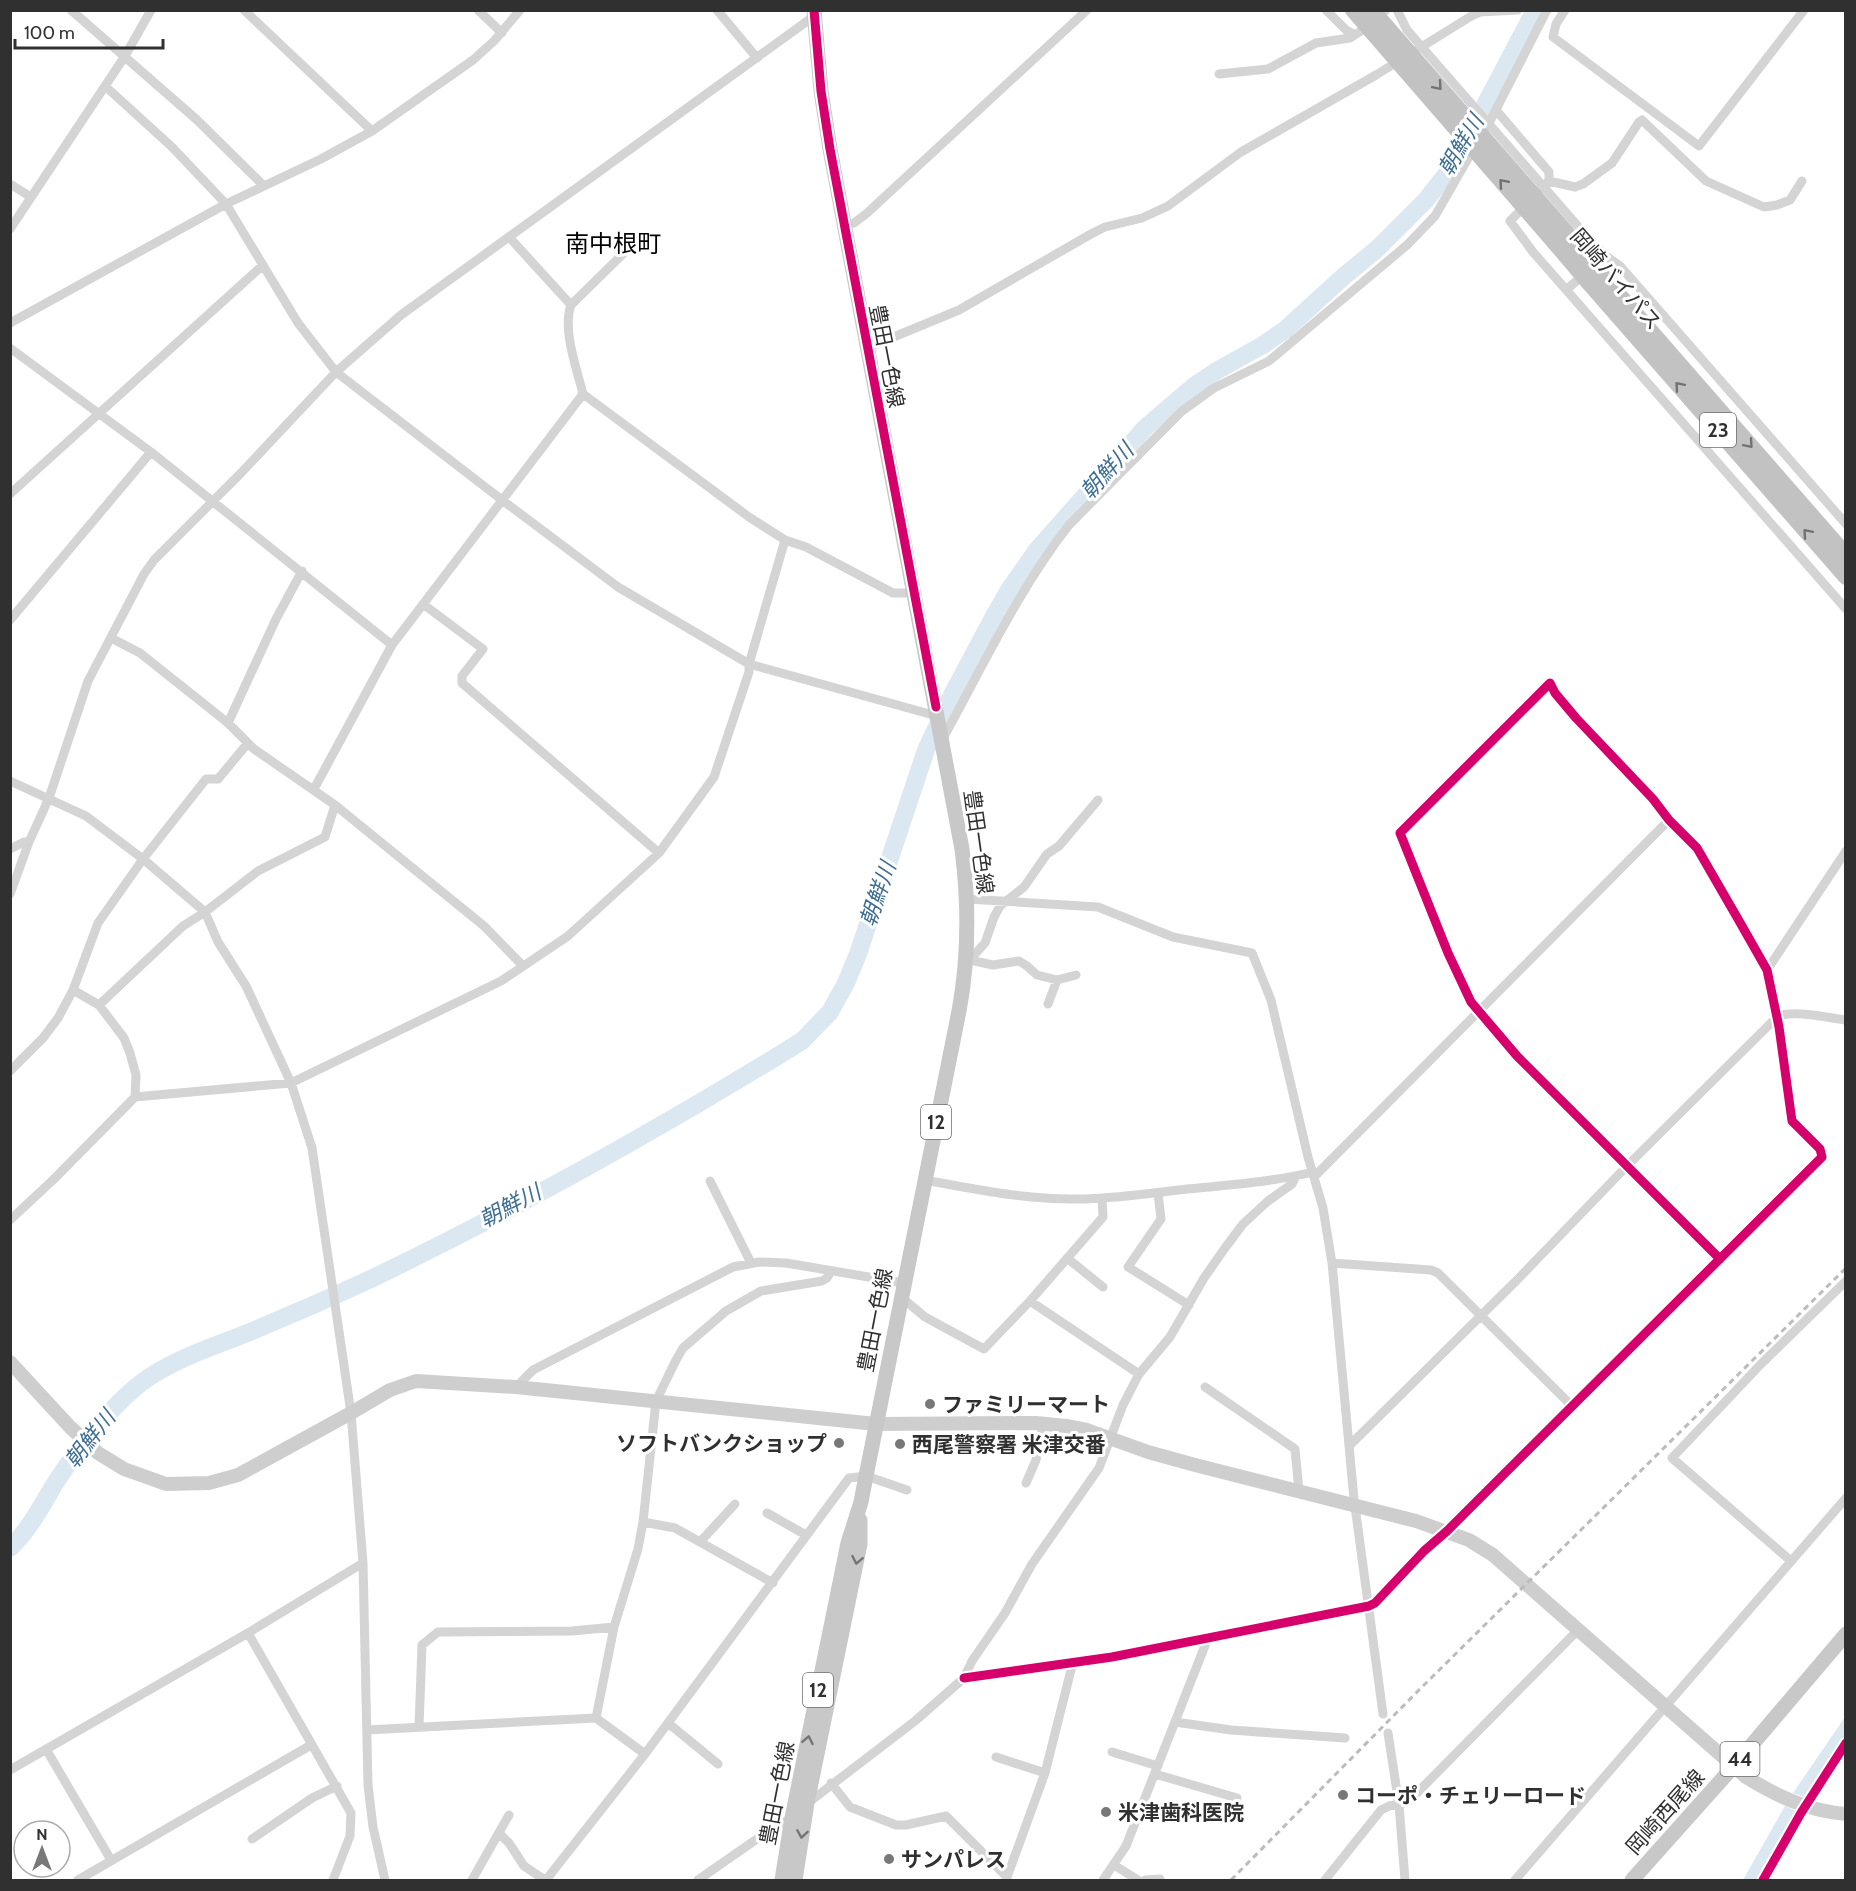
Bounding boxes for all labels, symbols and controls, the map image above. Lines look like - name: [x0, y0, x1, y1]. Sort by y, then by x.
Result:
- scale bar: [15, 12, 164, 50]
- text: 100 m: [24, 22, 75, 44]
- one-way arrow: [1431, 79, 1442, 90]
- water label: 朝鮮川: [1432, 108, 1491, 180]
- one-way arrow: [1499, 179, 1510, 190]
- street label: 岡崎バイパス: [1565, 223, 1667, 335]
- district label: 南中根町: [565, 229, 661, 258]
- street label: 豊田一色線: [865, 302, 909, 410]
- one-way arrow: [1675, 382, 1686, 393]
- road number: 23: [1700, 413, 1736, 447]
- water label: 朝鮮川: [1075, 436, 1140, 505]
- one-way arrow: [1742, 437, 1753, 448]
- one-way arrow: [1803, 529, 1814, 540]
- street label: 豊田一色線: [959, 788, 999, 896]
- water label: 朝鮮川: [854, 857, 902, 930]
- road number: 12: [921, 1105, 951, 1139]
- water label: 朝鮮川: [475, 1178, 547, 1233]
- street label: 豊田一色線: [853, 1266, 897, 1374]
- place label: ファミリーマート: [942, 1392, 1110, 1417]
- marker: ファミリーマート: [923, 1397, 937, 1411]
- water label: 朝鮮川: [59, 1403, 122, 1473]
- place label: ソフトバンクショップ: [616, 1431, 827, 1456]
- place label: 西尾警察署 米津交番: [912, 1432, 1106, 1457]
- marker: ソフトバンクショップ: [832, 1436, 846, 1450]
- marker: 西尾警察署 米津交番: [893, 1437, 907, 1451]
- one-way arrow: [851, 1555, 864, 1565]
- road number: 12: [803, 1673, 833, 1707]
- one-way arrow: [801, 1736, 814, 1746]
- street label: 豊田一色線: [755, 1739, 799, 1847]
- road number: 44: [1720, 1742, 1760, 1776]
- street label: 岡崎西尾線: [1621, 1765, 1709, 1859]
- place label: コーポ・チェリーロード: [1355, 1783, 1586, 1808]
- marker: コーポ・チェリーロード: [1336, 1788, 1350, 1802]
- place label: 米津歯科医院: [1118, 1800, 1244, 1825]
- marker: 米津歯科医院: [1099, 1805, 1113, 1819]
- north arrow: [12, 1819, 72, 1879]
- text: N: [36, 1825, 48, 1844]
- one-way arrow: [797, 1829, 809, 1838]
- place label: サンパレス: [901, 1847, 1006, 1872]
- marker: サンパレス: [882, 1852, 896, 1866]

